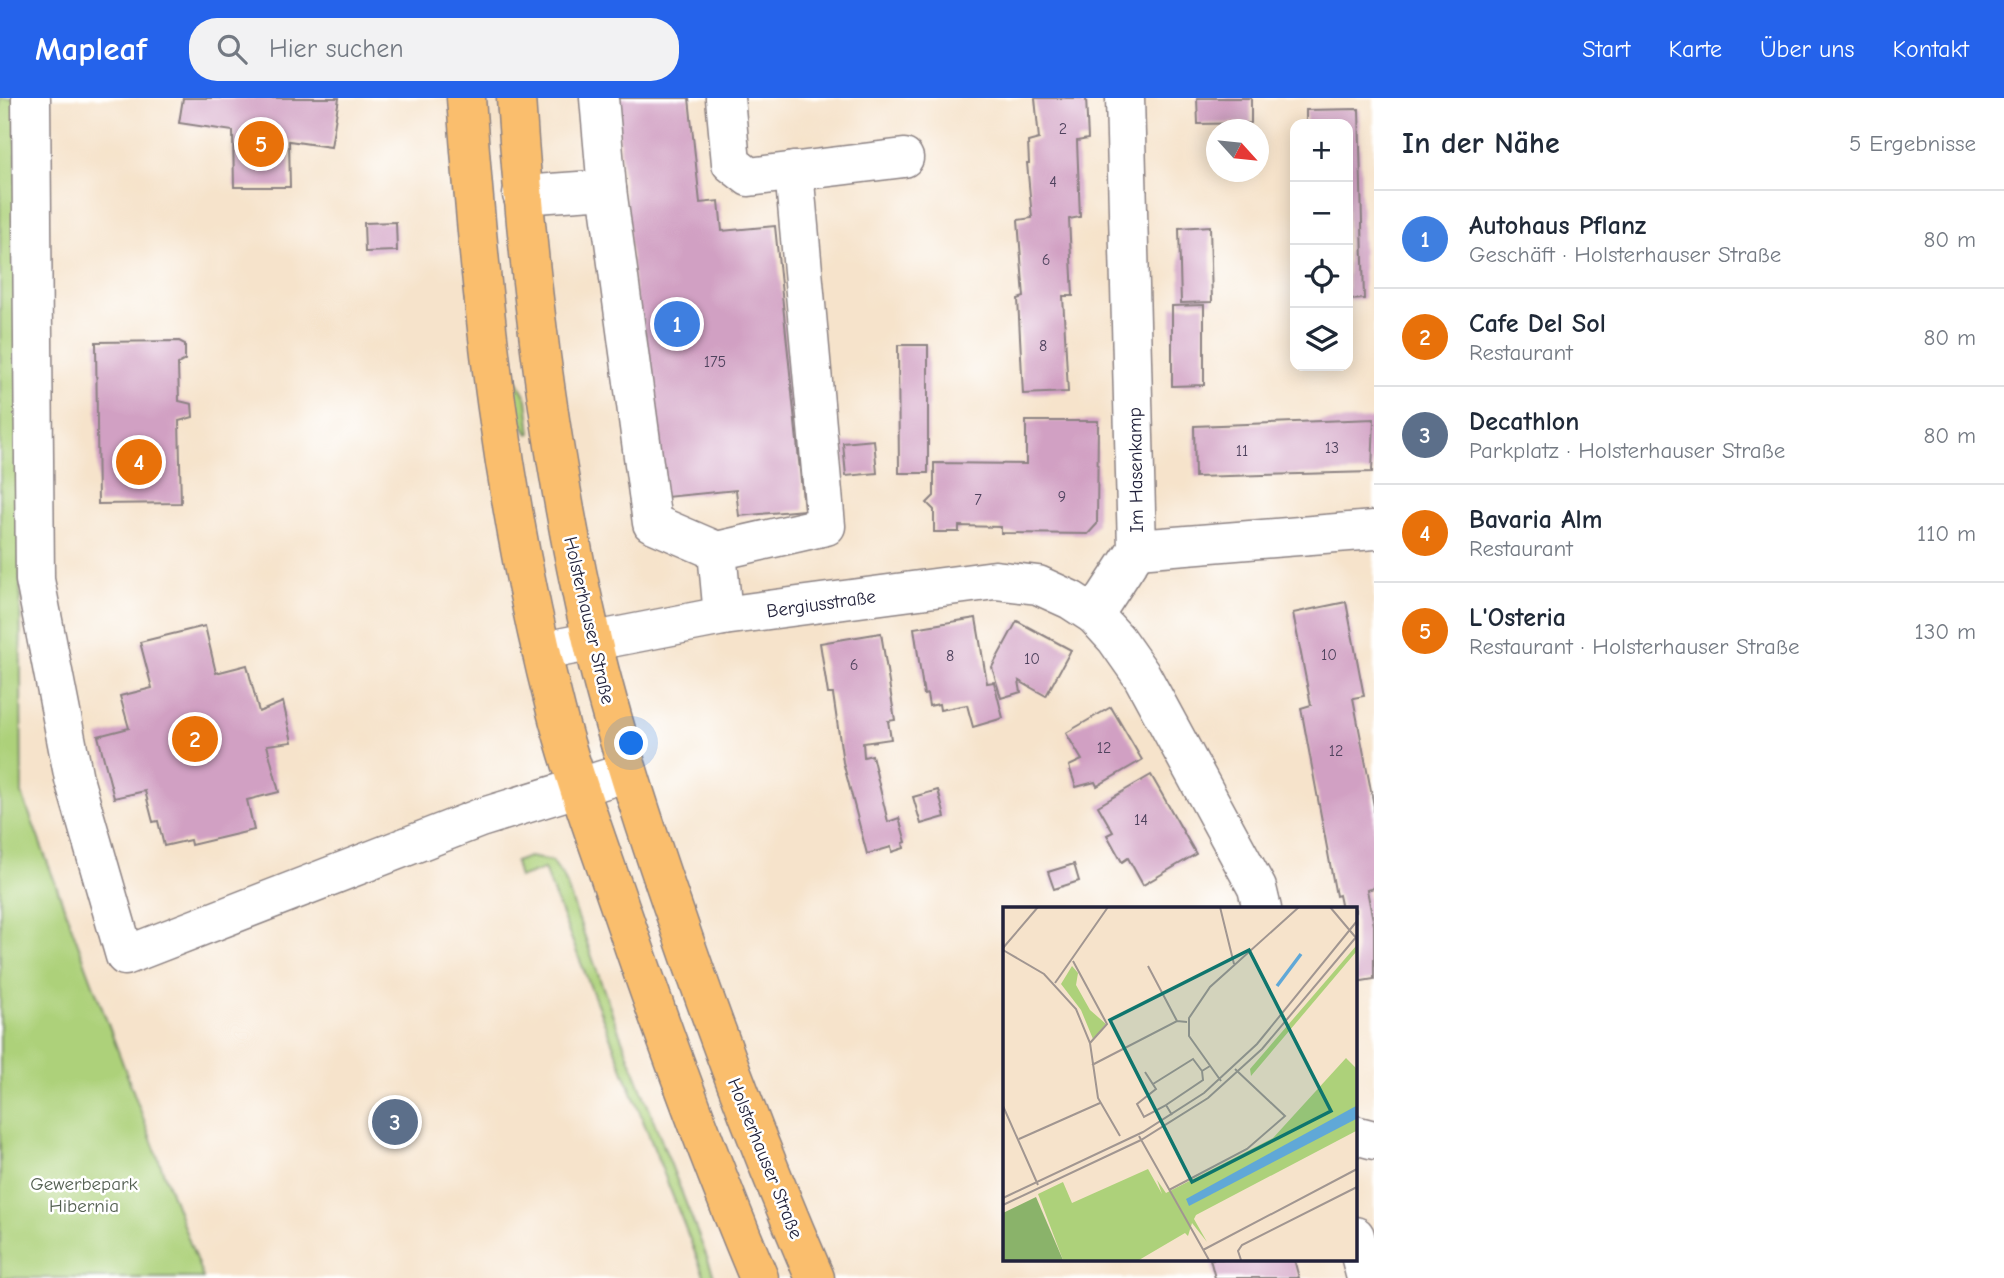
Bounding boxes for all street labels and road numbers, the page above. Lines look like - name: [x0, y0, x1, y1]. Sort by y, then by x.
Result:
- street label: Im Hasenkamp: [1124, 407, 1148, 533]
- street label: Holsterhauser Straße: [559, 534, 619, 706]
- street label: Bergiusstraße: [765, 585, 877, 623]
- street label: Holsterhauser Straße: [723, 1075, 807, 1242]

